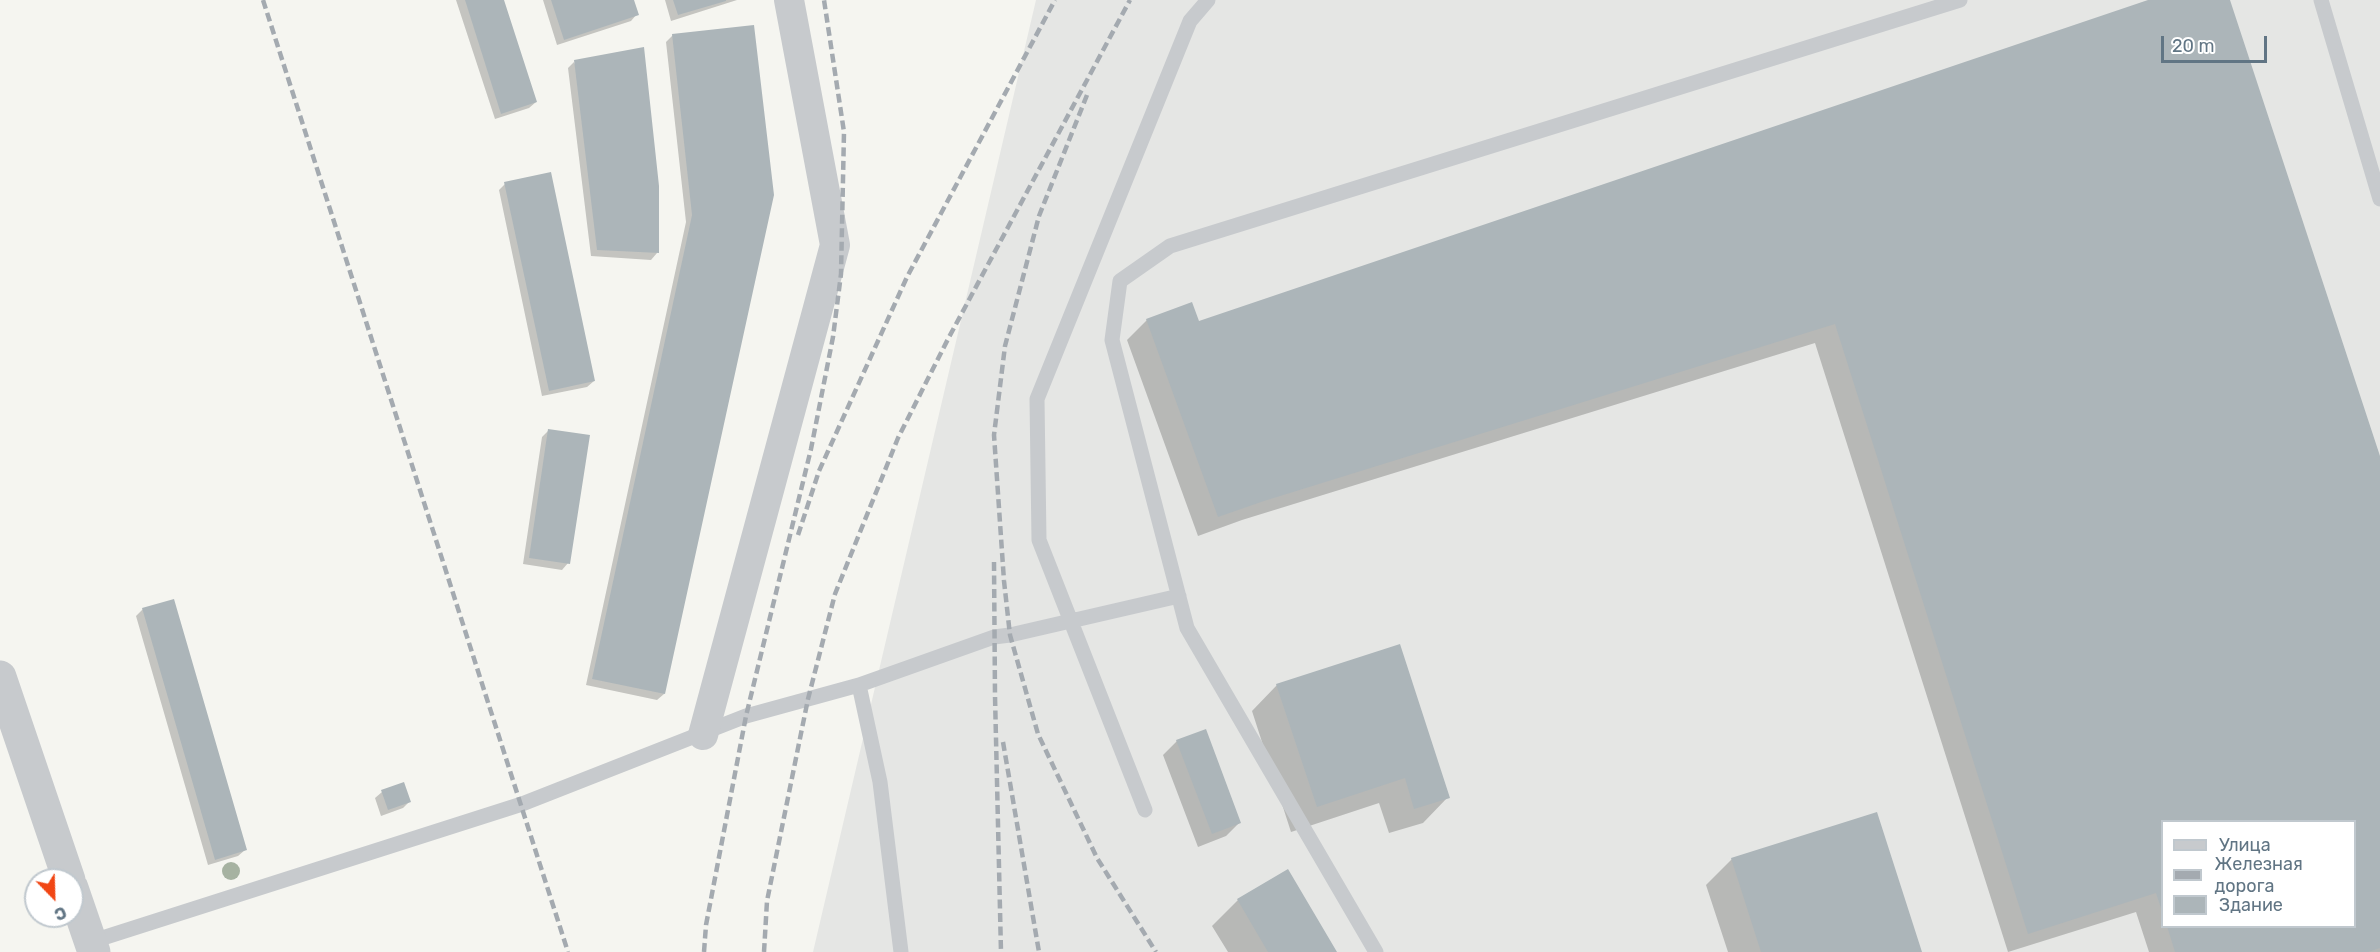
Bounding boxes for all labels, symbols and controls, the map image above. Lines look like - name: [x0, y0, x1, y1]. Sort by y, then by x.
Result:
- scale bar: [2164, 24, 2270, 62]
- text: 20 m: [2172, 35, 2214, 57]
- legend: [2161, 820, 2356, 928]
- text: Улица: [2219, 834, 2271, 856]
- text: Железная дорога: [2214, 853, 2303, 897]
- north arrow: [24, 868, 84, 928]
- text: Здание: [2219, 894, 2283, 916]
- text: С: [52, 902, 69, 924]

